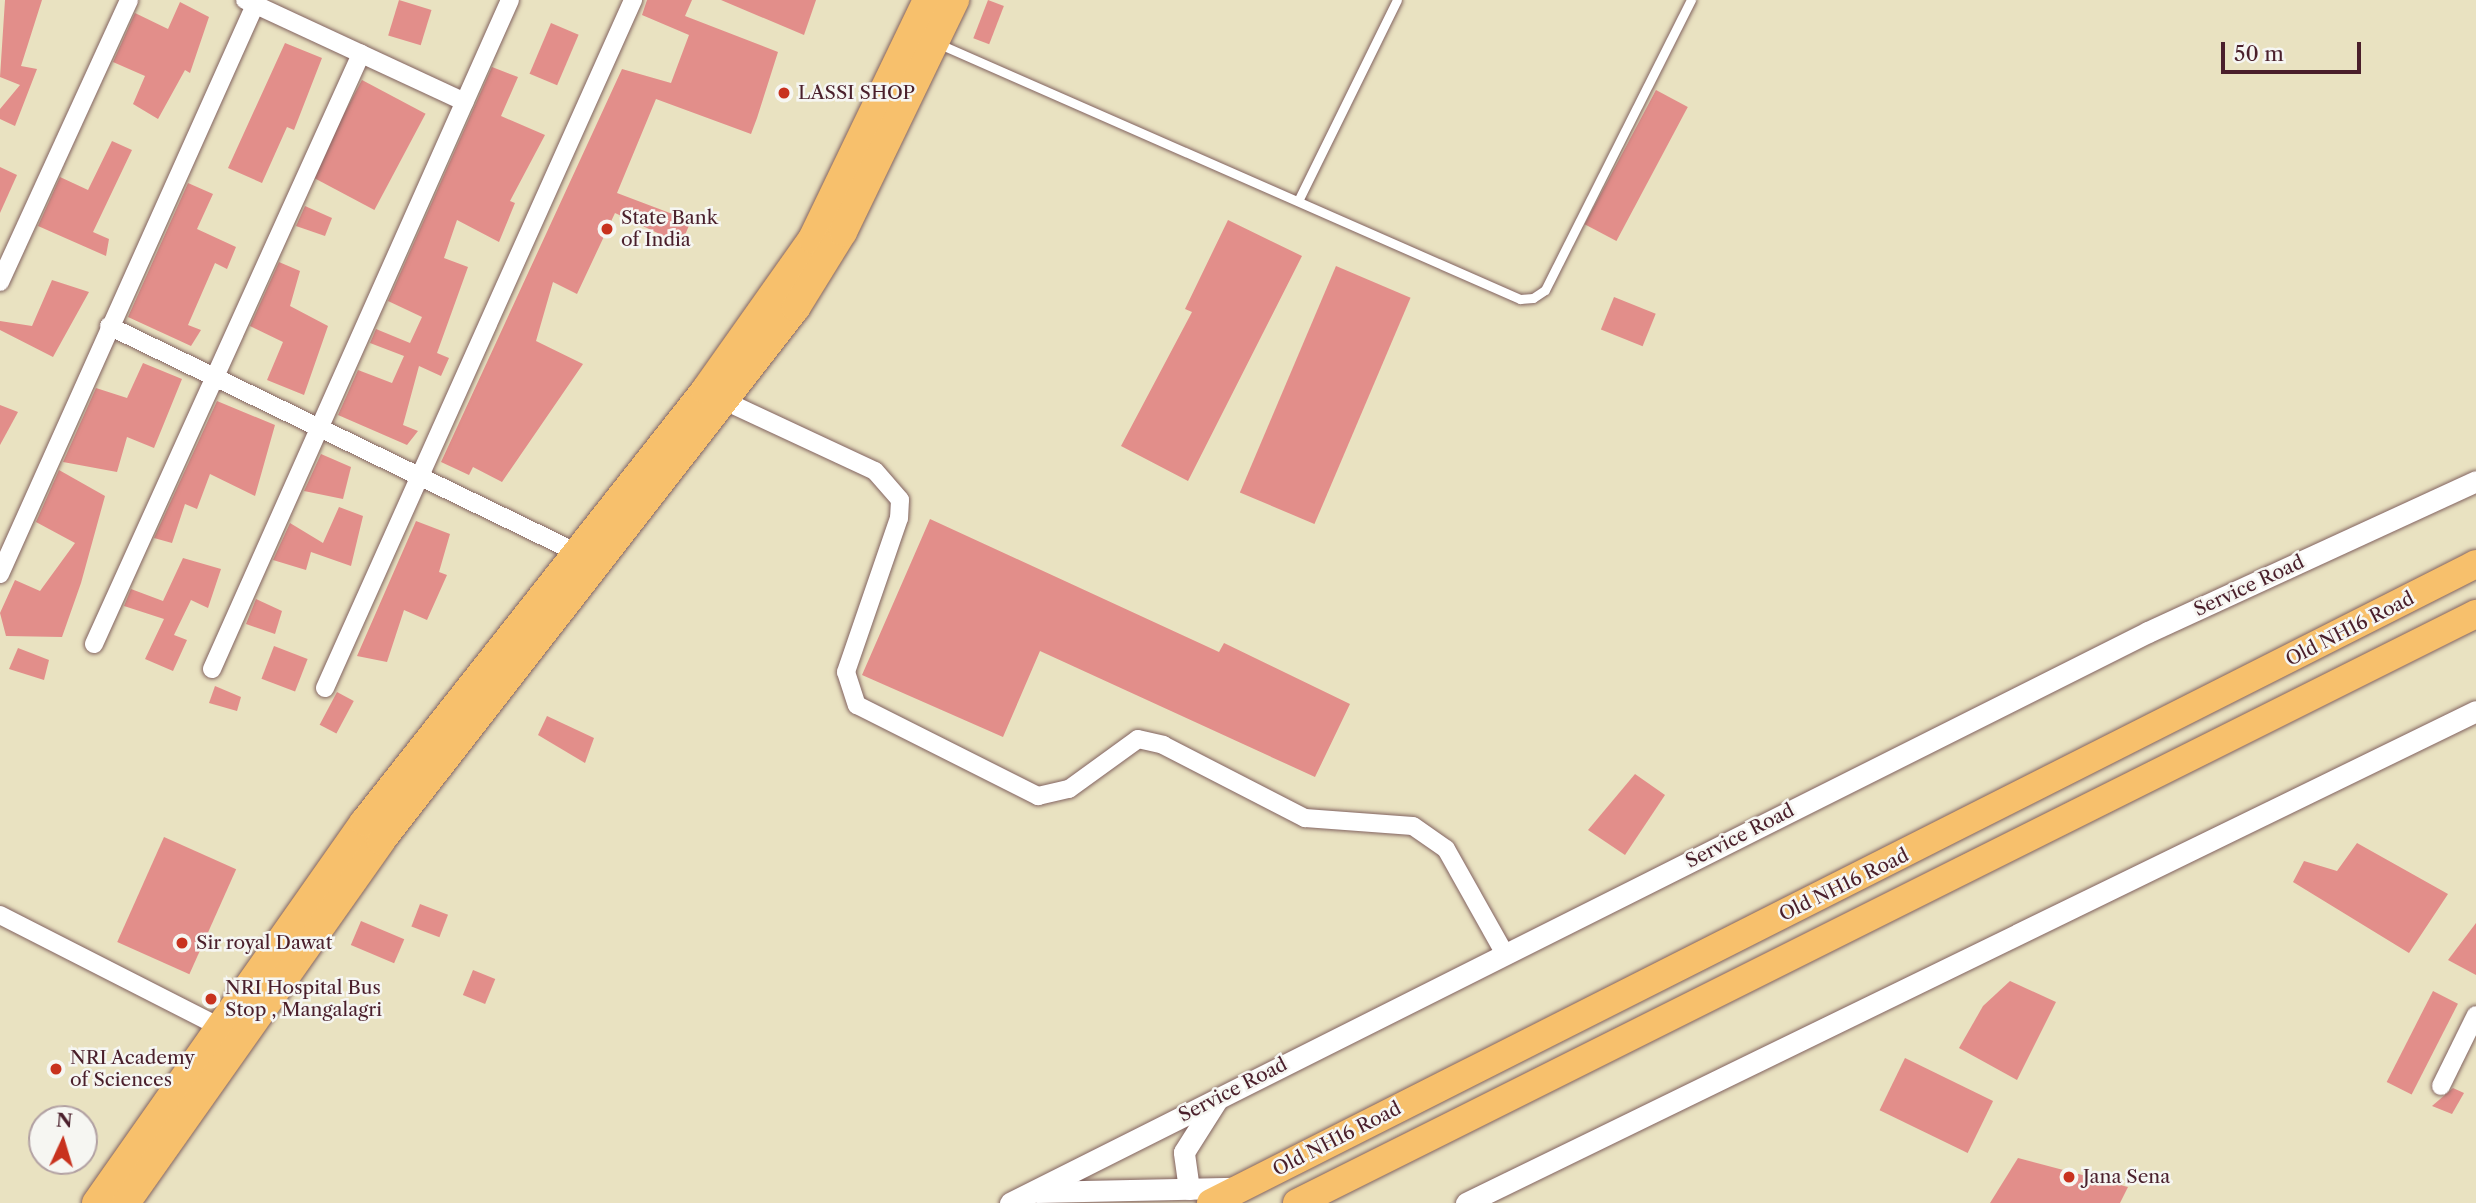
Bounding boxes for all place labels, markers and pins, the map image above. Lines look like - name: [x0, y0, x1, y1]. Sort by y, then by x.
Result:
- place label: LASSI SHOP: [798, 82, 915, 104]
- marker: LASSI SHOP: [776, 85, 792, 101]
- place label: State Bank of India: [621, 207, 718, 251]
- marker: State Bank of India: [599, 221, 615, 237]
- place label: Sir royal Dawat: [196, 932, 333, 954]
- marker: Sir royal Dawat: [174, 935, 190, 951]
- place label: NRI Hospital Bus Stop , Mangalagri: [225, 977, 382, 1021]
- marker: NRI Hospital Bus Stop , Mangalagri: [203, 991, 219, 1007]
- place label: NRI Academy of Sciences: [70, 1047, 196, 1091]
- marker: NRI Academy of Sciences: [48, 1061, 64, 1077]
- place label: Jana Sena: [2083, 1166, 2170, 1188]
- marker: Jana Sena: [2061, 1169, 2077, 1185]

